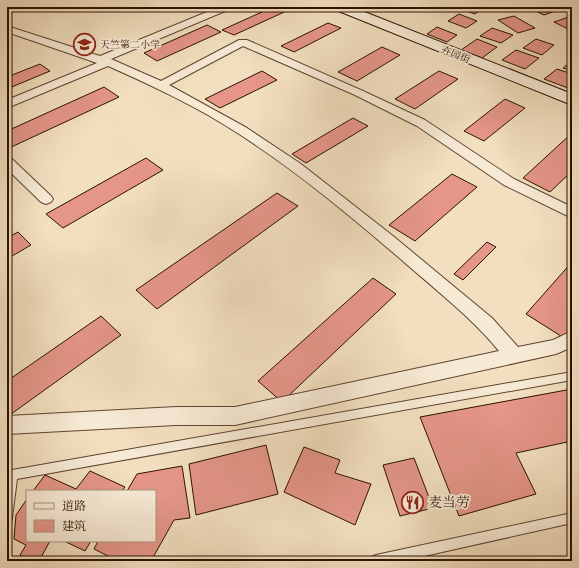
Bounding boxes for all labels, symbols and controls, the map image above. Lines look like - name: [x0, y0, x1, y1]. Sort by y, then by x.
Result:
- school or university icon: 天竺第二小学: [71, 31, 97, 57]
- place label: 天竺第二小学: [100, 37, 160, 52]
- street label: 卉园街: [439, 42, 473, 67]
- restaurant icon: 麦当劳: [400, 489, 426, 515]
- legend: [26, 490, 156, 542]
- place label: 麦当劳: [428, 492, 470, 512]
- text: 道路: [62, 497, 86, 514]
- text: 建筑: [62, 517, 86, 534]

